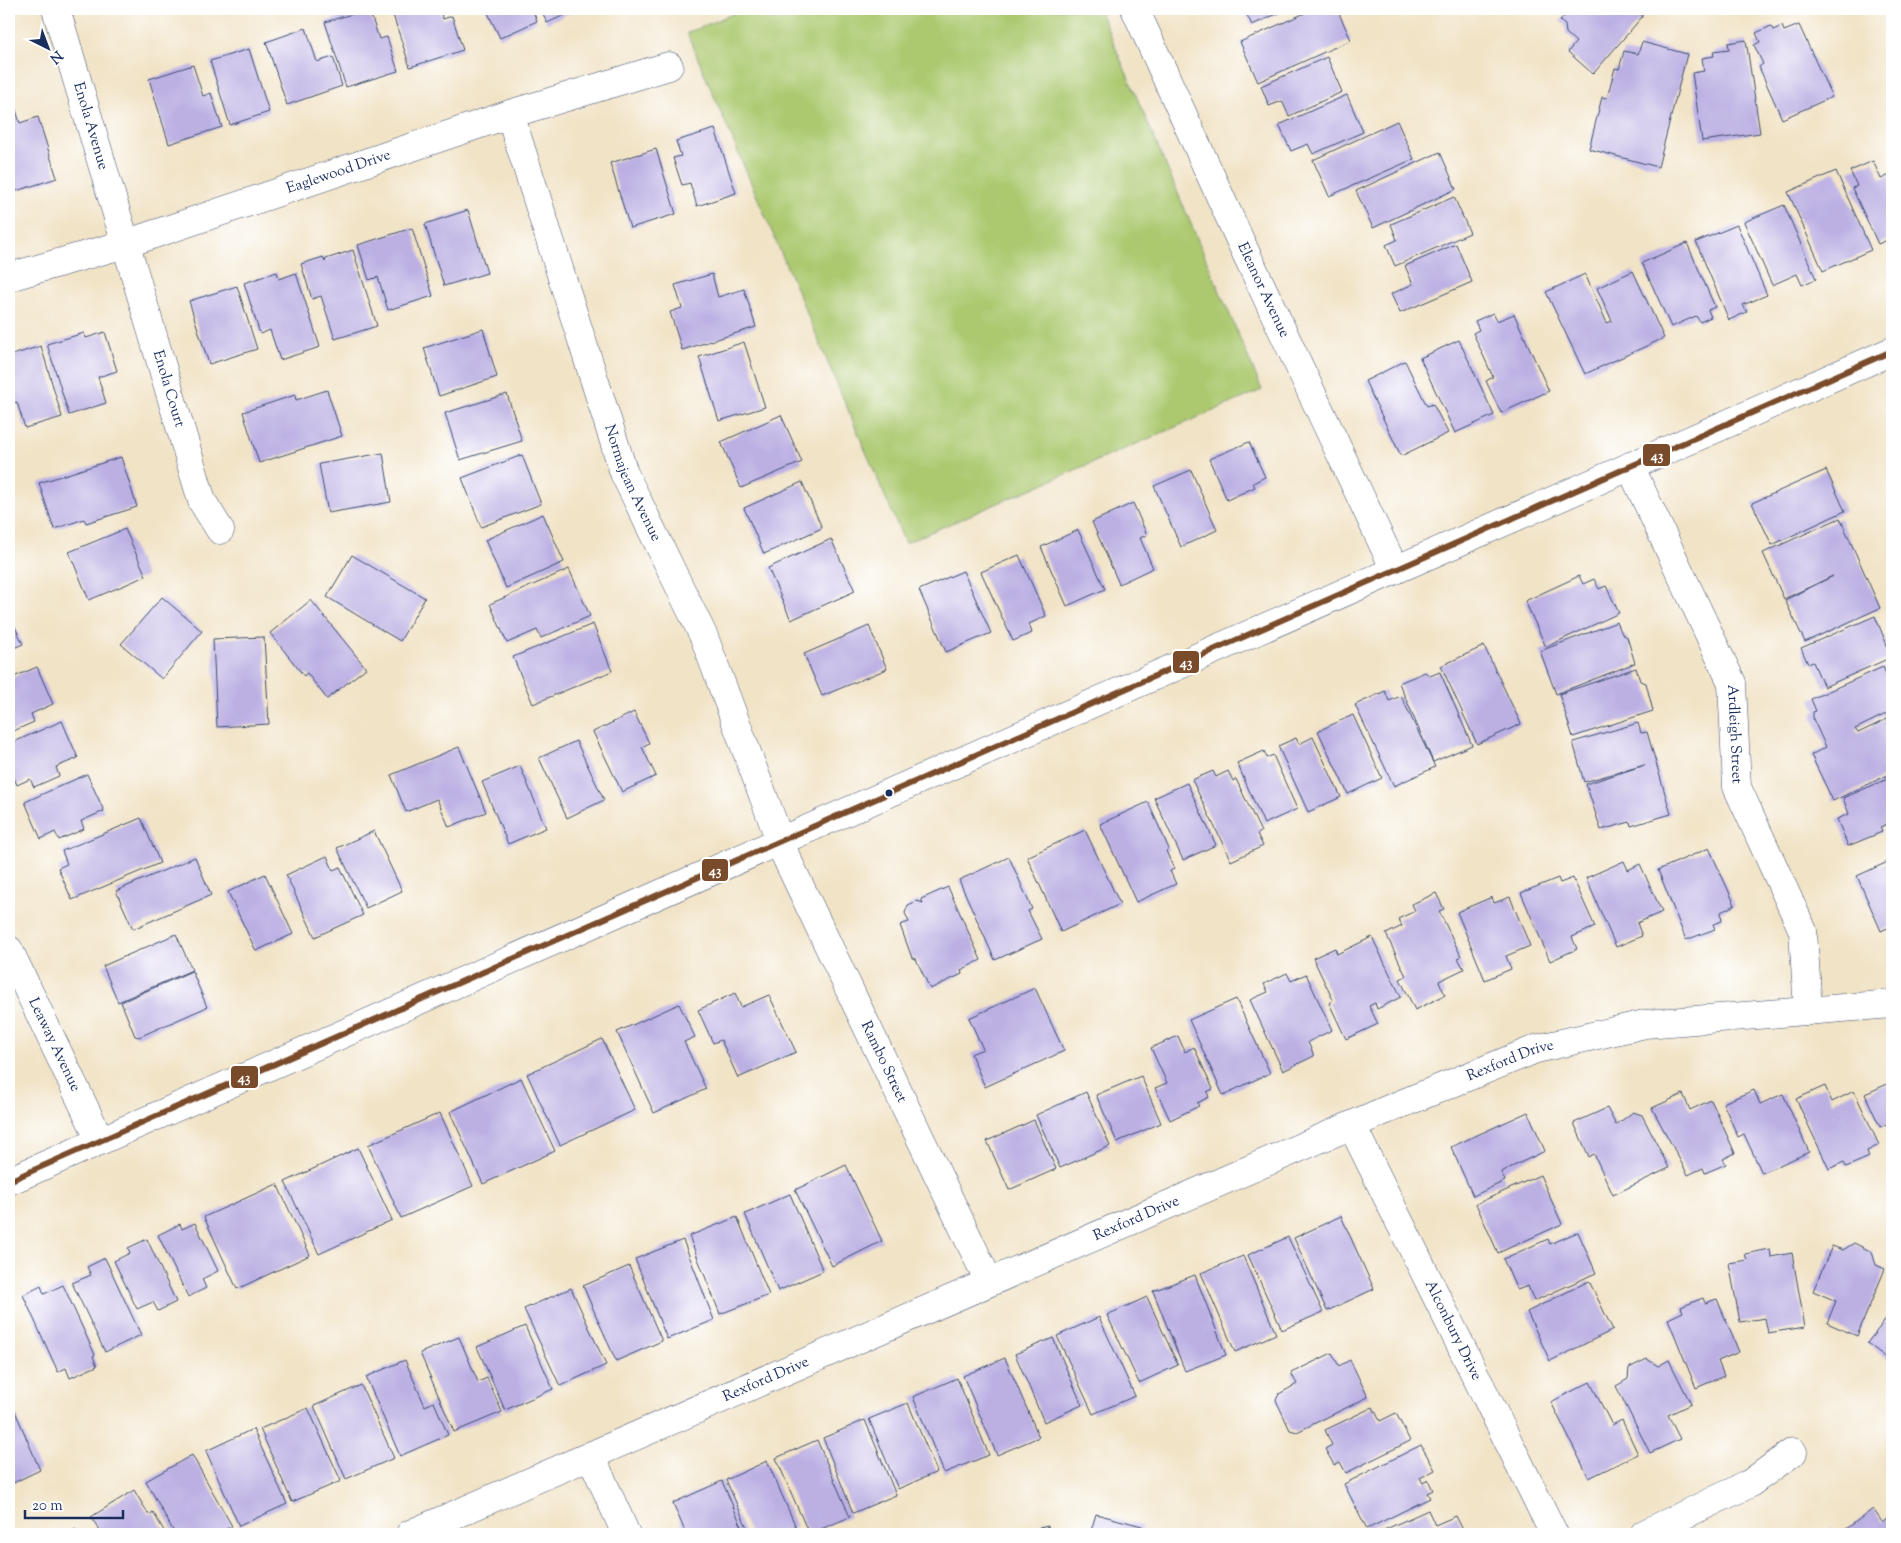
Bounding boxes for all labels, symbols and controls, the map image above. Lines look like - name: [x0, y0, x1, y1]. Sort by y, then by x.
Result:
- north arrow: [22, 22, 72, 72]
- text: N: [45, 45, 66, 67]
- street label: Enola Avenue: [68, 80, 114, 172]
- street label: Eaglewood Drive: [284, 145, 394, 199]
- street label: Eleanor Avenue: [1232, 239, 1295, 341]
- street label: Enola Court: [147, 348, 190, 430]
- street label: Normajean Avenue: [599, 422, 666, 545]
- line badge: 43: [1642, 443, 1671, 467]
- text: 43: [1650, 447, 1664, 467]
- line badge: 43: [1172, 650, 1200, 674]
- text: 43: [1179, 654, 1193, 674]
- street label: Ardleigh Street: [1722, 684, 1747, 784]
- unlabelled marker: [884, 788, 894, 798]
- line badge: 43: [701, 858, 729, 882]
- text: 43: [708, 862, 722, 882]
- street label: Leaway Avenue: [23, 994, 86, 1095]
- street label: Rambo Street: [855, 1017, 912, 1106]
- street label: Rexford Drive: [1463, 1035, 1556, 1087]
- line badge: 43: [230, 1065, 259, 1089]
- text: 43: [237, 1069, 251, 1089]
- street label: Rexford Drive: [1090, 1191, 1183, 1246]
- street label: Alconbury Drive: [1420, 1277, 1487, 1384]
- street label: Rexford Drive: [720, 1351, 812, 1407]
- scale bar: [25, 1488, 122, 1520]
- text: 20 m: [32, 1496, 63, 1517]

